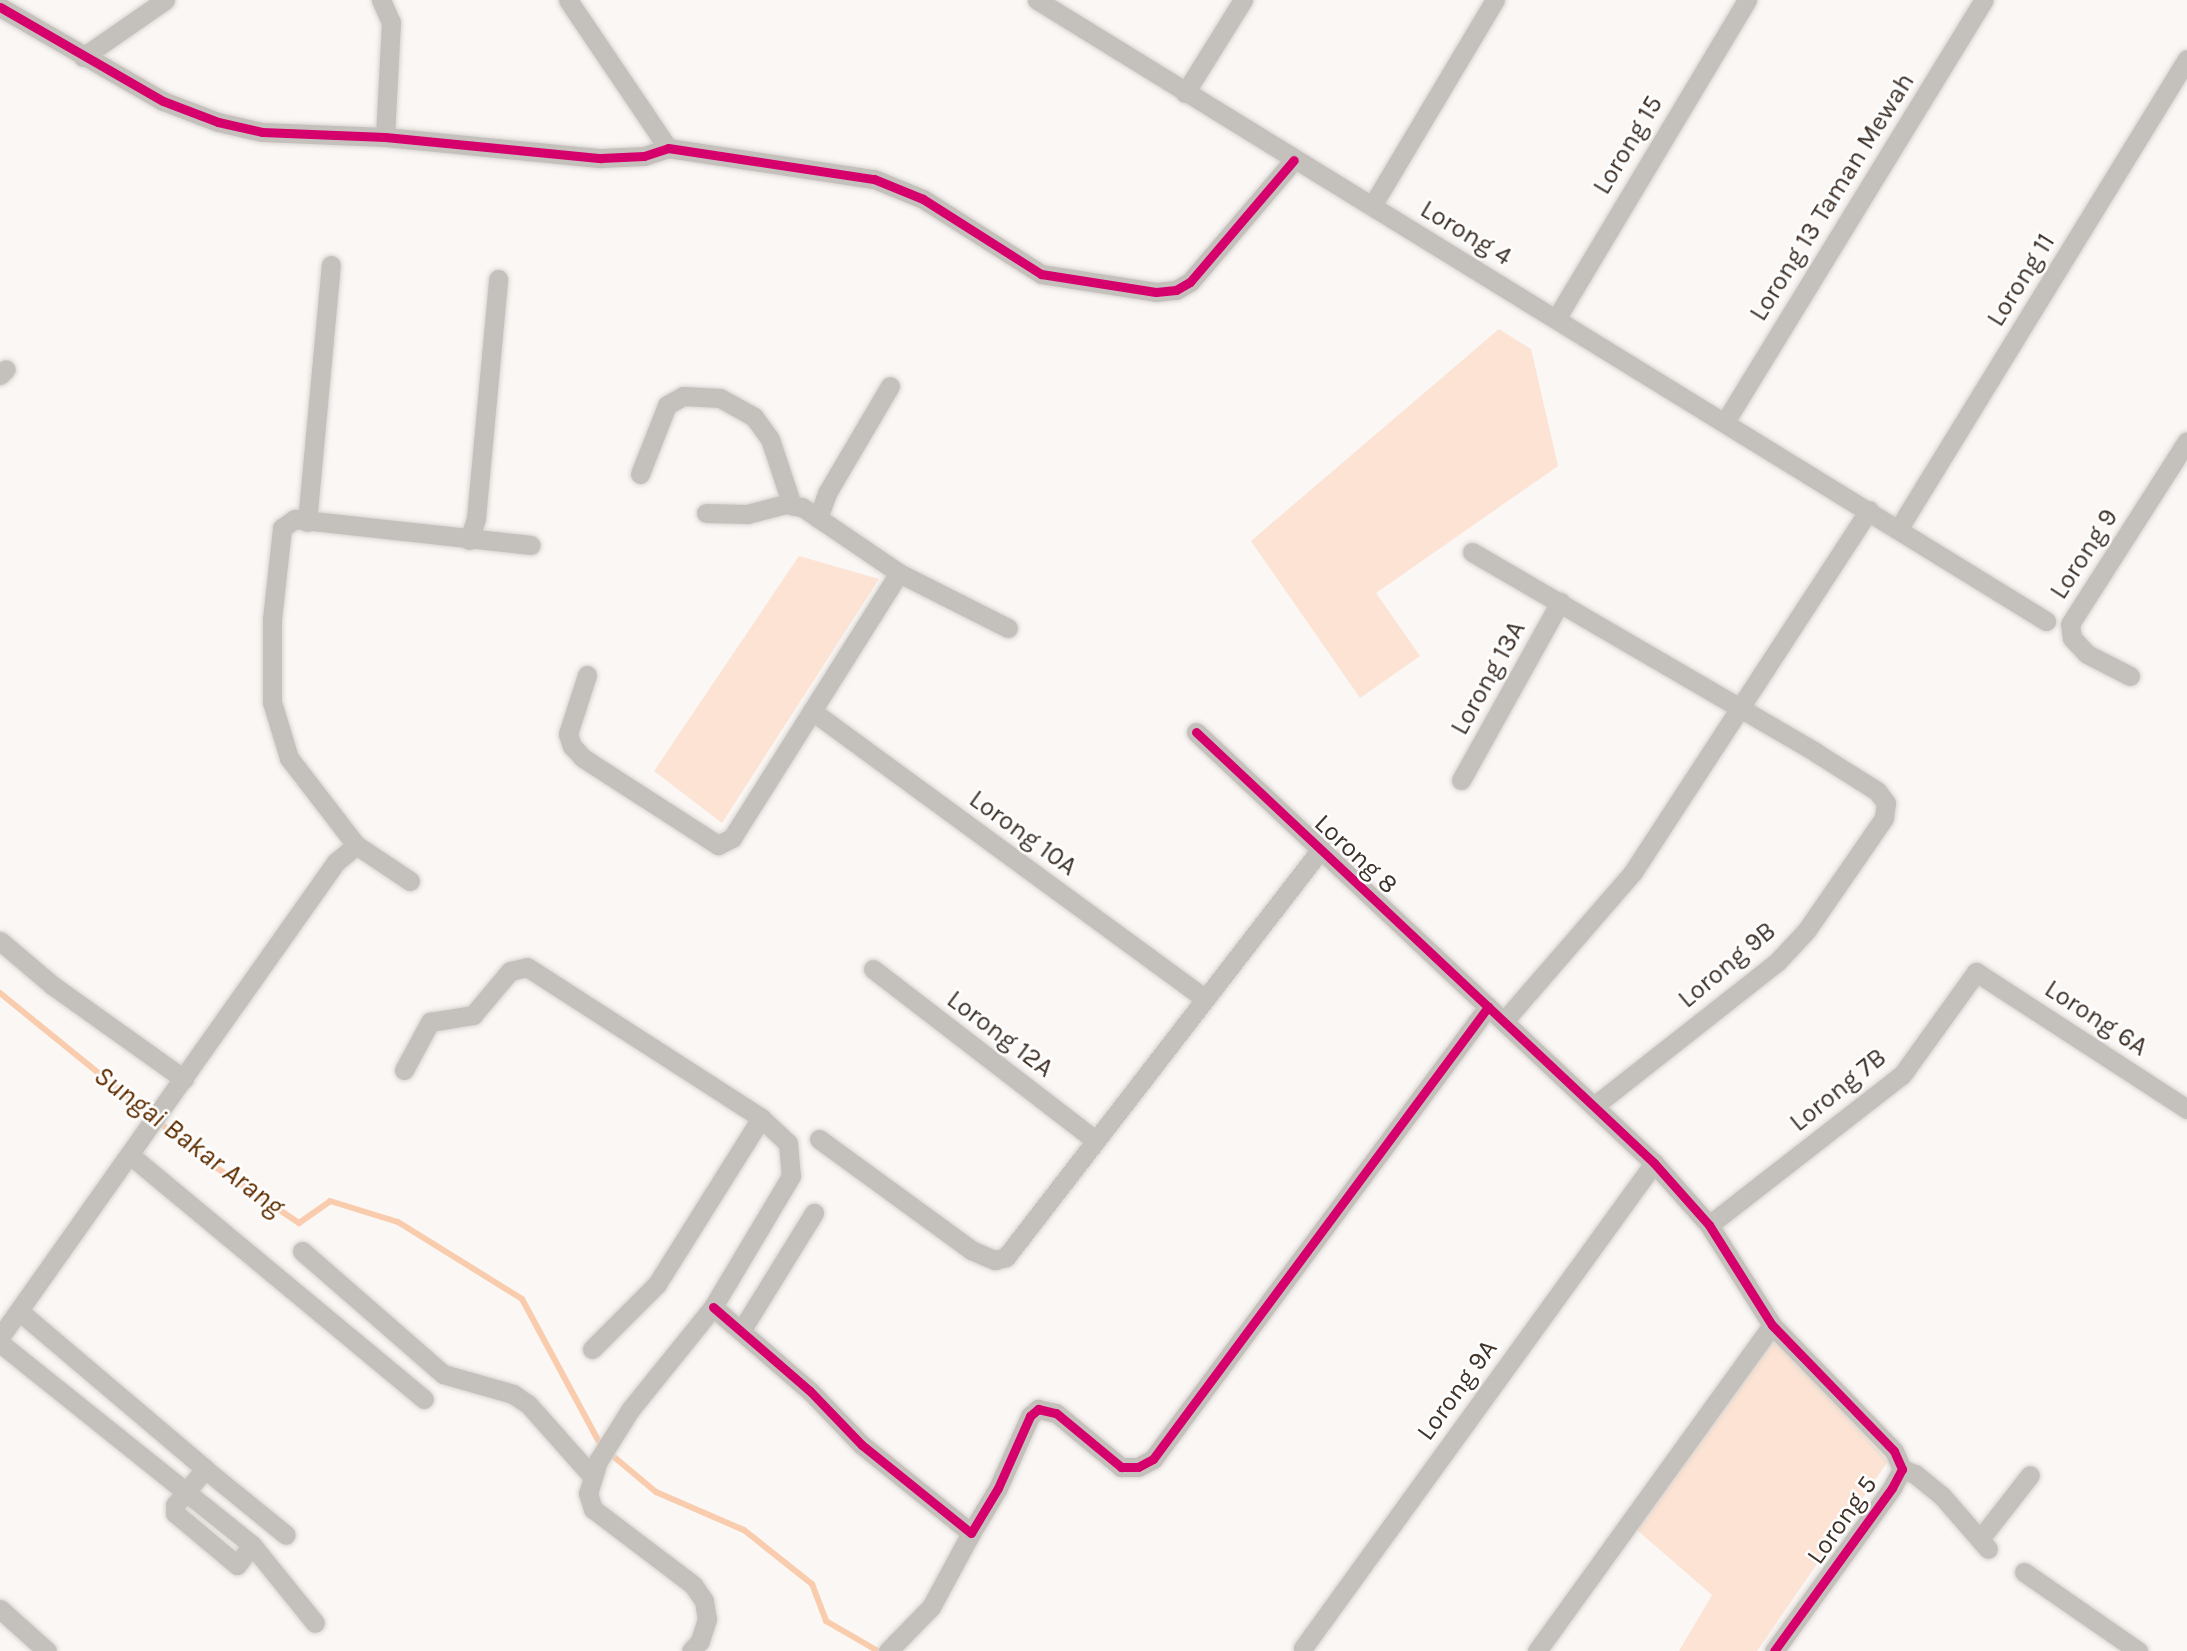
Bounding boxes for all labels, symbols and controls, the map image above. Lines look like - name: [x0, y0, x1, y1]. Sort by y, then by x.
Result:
- street label: Lorong 13 Taman Mewah: [1743, 67, 1921, 327]
- street label: Lorong 15: [1586, 90, 1670, 200]
- street label: Lorong 4: [1415, 194, 1517, 272]
- street label: Lorong 11: [1980, 228, 2062, 332]
- street label: Lorong 9: [2043, 503, 2125, 605]
- street label: Lorong 13A: [1444, 616, 1532, 740]
- street label: Lorong 10A: [963, 784, 1083, 882]
- street label: Lorong 8: [1308, 808, 1404, 900]
- street label: Lorong 9B: [1672, 915, 1782, 1015]
- street label: Lorong 6A: [2039, 973, 2153, 1063]
- street label: Lorong 12A: [941, 984, 1059, 1084]
- street label: Lorong 7B: [1784, 1042, 1892, 1138]
- water label: Sungai Bakar Arang: [87, 1059, 291, 1223]
- street label: Lorong 9A: [1410, 1334, 1504, 1446]
- street label: Lorong 5: [1800, 1470, 1884, 1570]

